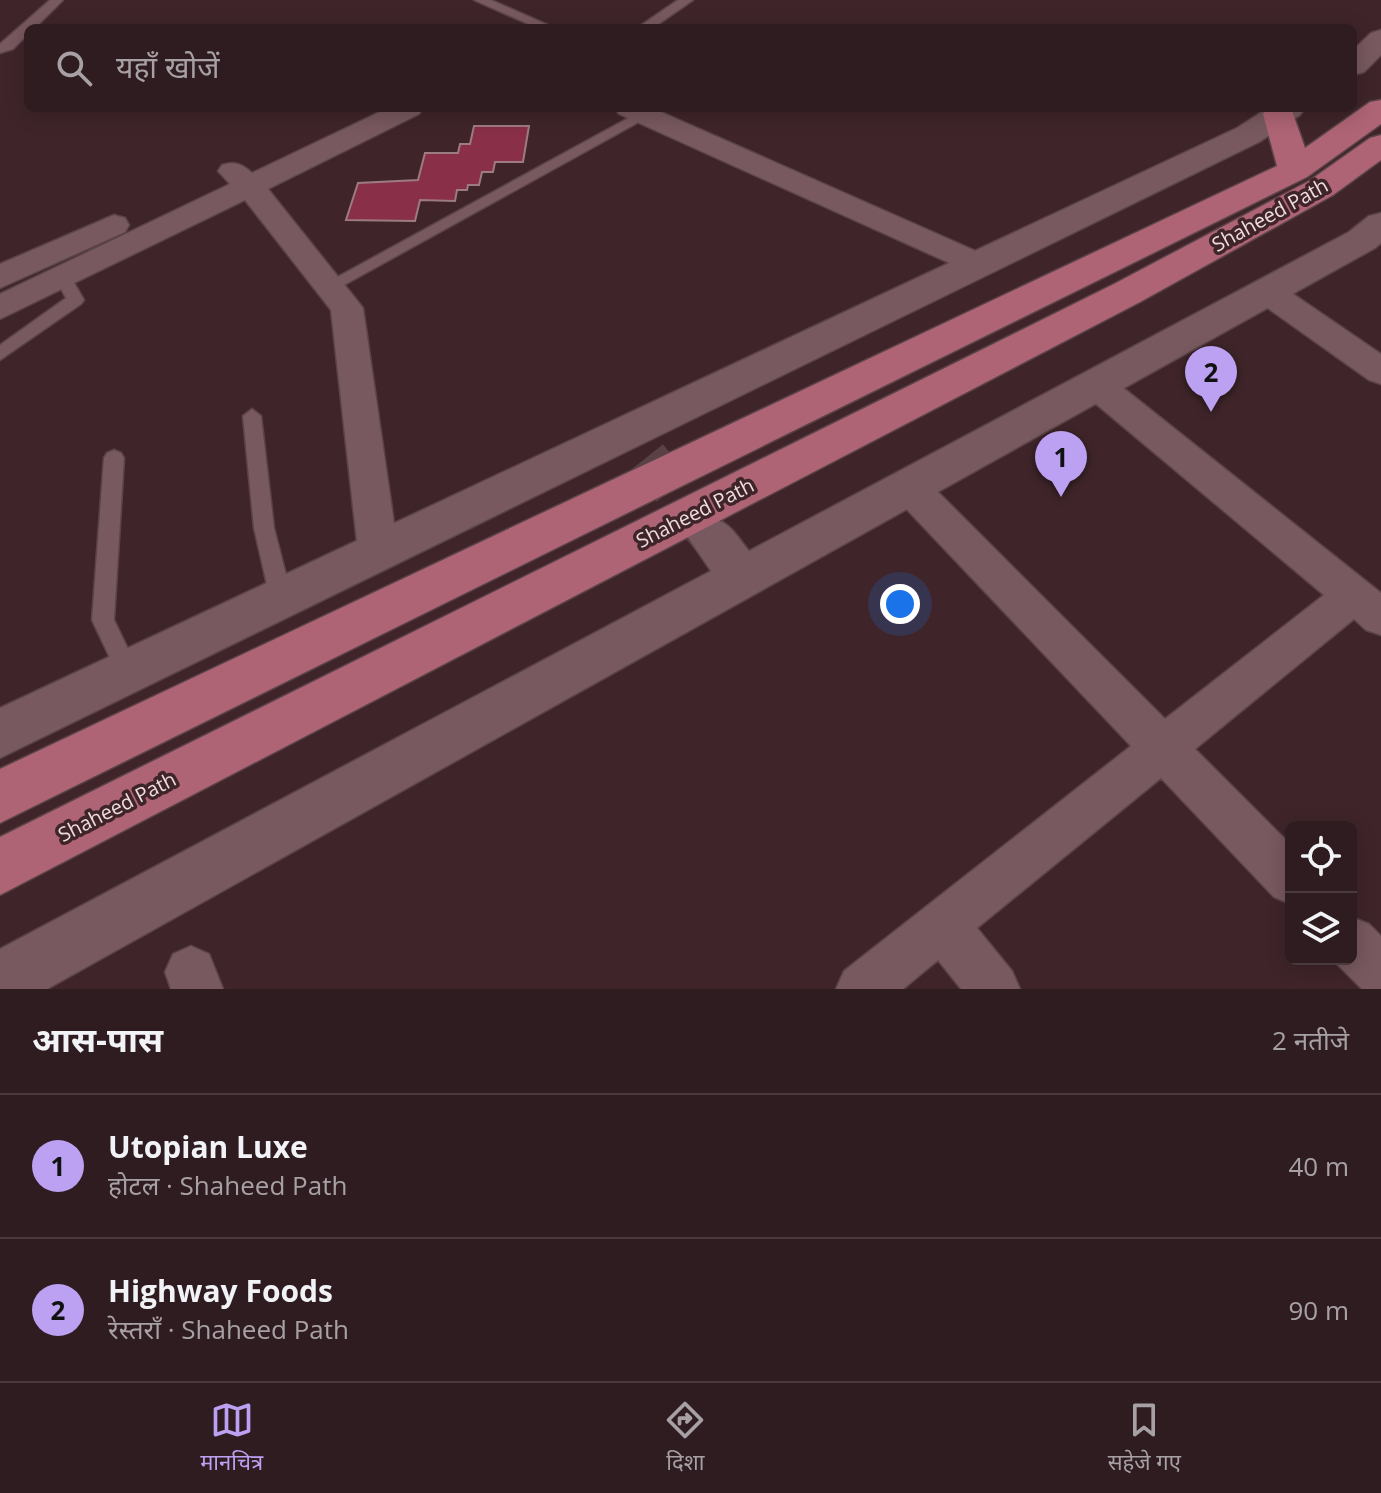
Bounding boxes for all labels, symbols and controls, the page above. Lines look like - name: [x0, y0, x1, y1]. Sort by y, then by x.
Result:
- search box: [24, 24, 1357, 112]
- icon: search: [52, 46, 96, 90]
- text: यहाँ खोजें: [116, 46, 219, 87]
- street label: Shaheed Path: [1207, 171, 1333, 258]
- pin: 2: [1185, 346, 1237, 412]
- pin: 1: [1035, 431, 1087, 497]
- street label: Shaheed Path: [631, 471, 758, 554]
- your location: [880, 584, 920, 624]
- street label: Shaheed Path: [53, 765, 180, 848]
- map controls: [1285, 821, 1357, 965]
- button: locate: [1285, 821, 1357, 893]
- button: layers: [1285, 893, 1357, 965]
- text: आस-पास: [32, 1016, 163, 1062]
- text: 2 नतीजे: [1272, 1022, 1349, 1058]
- text: Utopian Luxe: [108, 1126, 308, 1167]
- text: 1: [51, 1148, 65, 1184]
- text: 40 m: [1288, 1148, 1349, 1184]
- text: होटल · Shaheed Path: [108, 1167, 347, 1203]
- text: Highway Foods: [108, 1270, 333, 1311]
- text: 2: [51, 1292, 65, 1328]
- text: 90 m: [1288, 1292, 1349, 1328]
- text: रेस्तराँ · Shaheed Path: [108, 1311, 349, 1347]
- tab: मानचित्र: [200, 1398, 263, 1479]
- tab: दिशा: [663, 1398, 707, 1479]
- tab: सहेजे गए: [1108, 1398, 1181, 1479]

